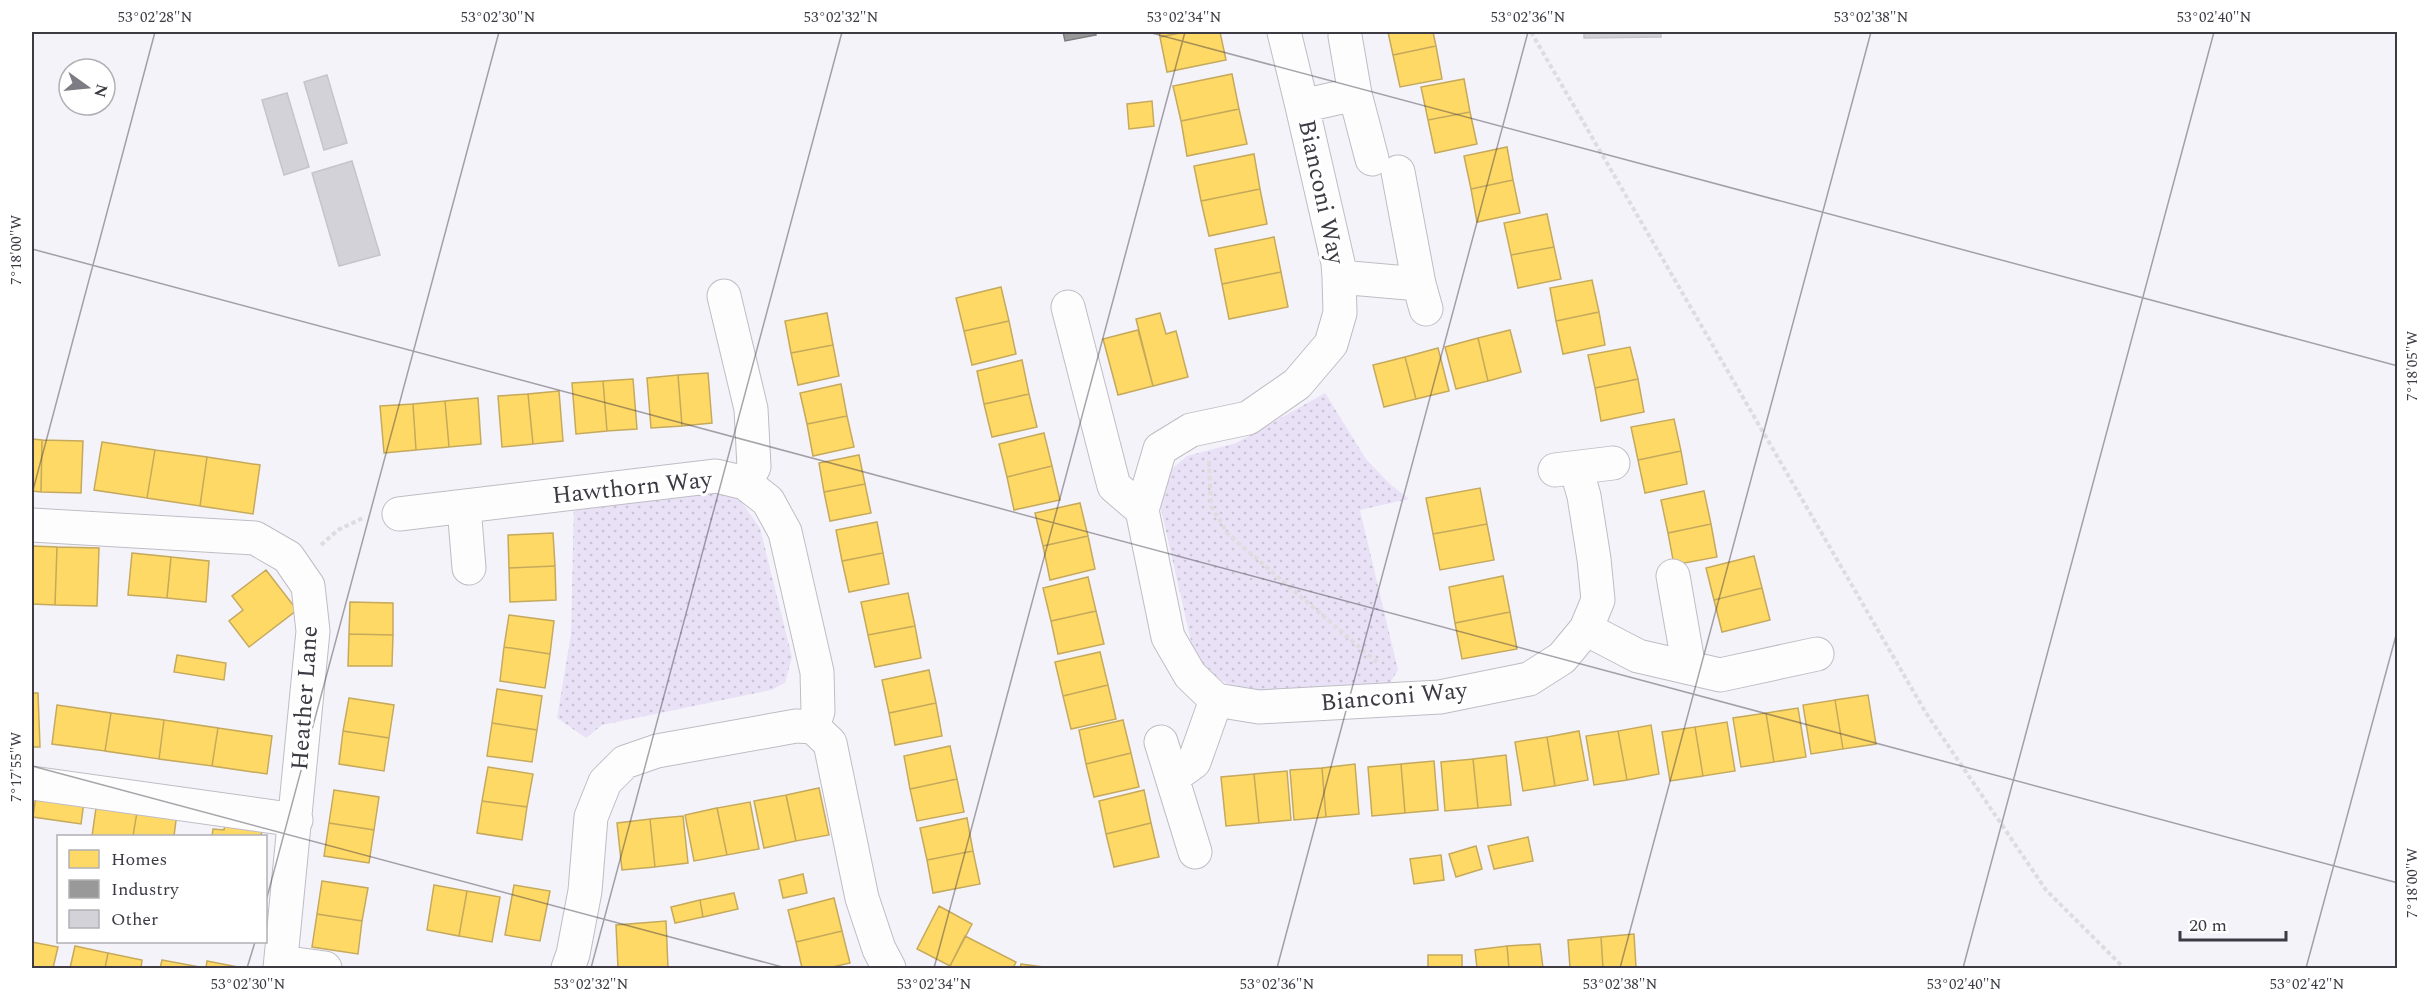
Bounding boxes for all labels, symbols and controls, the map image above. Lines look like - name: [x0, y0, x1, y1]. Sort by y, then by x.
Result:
- text: 53°02'28"N: [118, 6, 193, 29]
- text: 53°02'30"N: [461, 6, 536, 29]
- text: 53°02'32"N: [804, 6, 879, 29]
- text: 53°02'34"N: [1147, 6, 1222, 29]
- text: 53°02'36"N: [1491, 6, 1566, 29]
- text: 53°02'38"N: [1834, 6, 1909, 29]
- text: 53°02'40"N: [2177, 6, 2252, 29]
- north arrow: [57, 57, 117, 117]
- text: N: [87, 81, 114, 100]
- street label: Bianconi Way: [1288, 116, 1354, 269]
- text: 7°18'00"W: [5, 215, 28, 285]
- text: 7°18'05"W: [2401, 331, 2424, 401]
- street label: Hawthorn Way: [550, 462, 715, 514]
- street label: Heather Lane: [282, 624, 328, 772]
- street label: Bianconi Way: [1319, 673, 1470, 721]
- text: 7°17'55"W: [5, 732, 28, 802]
- legend: [57, 835, 267, 943]
- text: Homes: [111, 846, 167, 873]
- text: 7°18'00"W: [2401, 848, 2424, 918]
- text: Industry: [111, 876, 180, 903]
- scale bar: [2180, 904, 2286, 942]
- text: Other: [111, 906, 158, 933]
- text: 20 m: [2189, 912, 2227, 939]
- text: 53°02'30"N: [211, 973, 286, 996]
- text: 53°02'32"N: [554, 973, 629, 996]
- text: 53°02'34"N: [897, 973, 972, 996]
- text: 53°02'36"N: [1240, 973, 1315, 996]
- text: 53°02'38"N: [1583, 973, 1658, 996]
- text: 53°02'40"N: [1927, 973, 2002, 996]
- text: 53°02'42"N: [2270, 973, 2345, 996]

